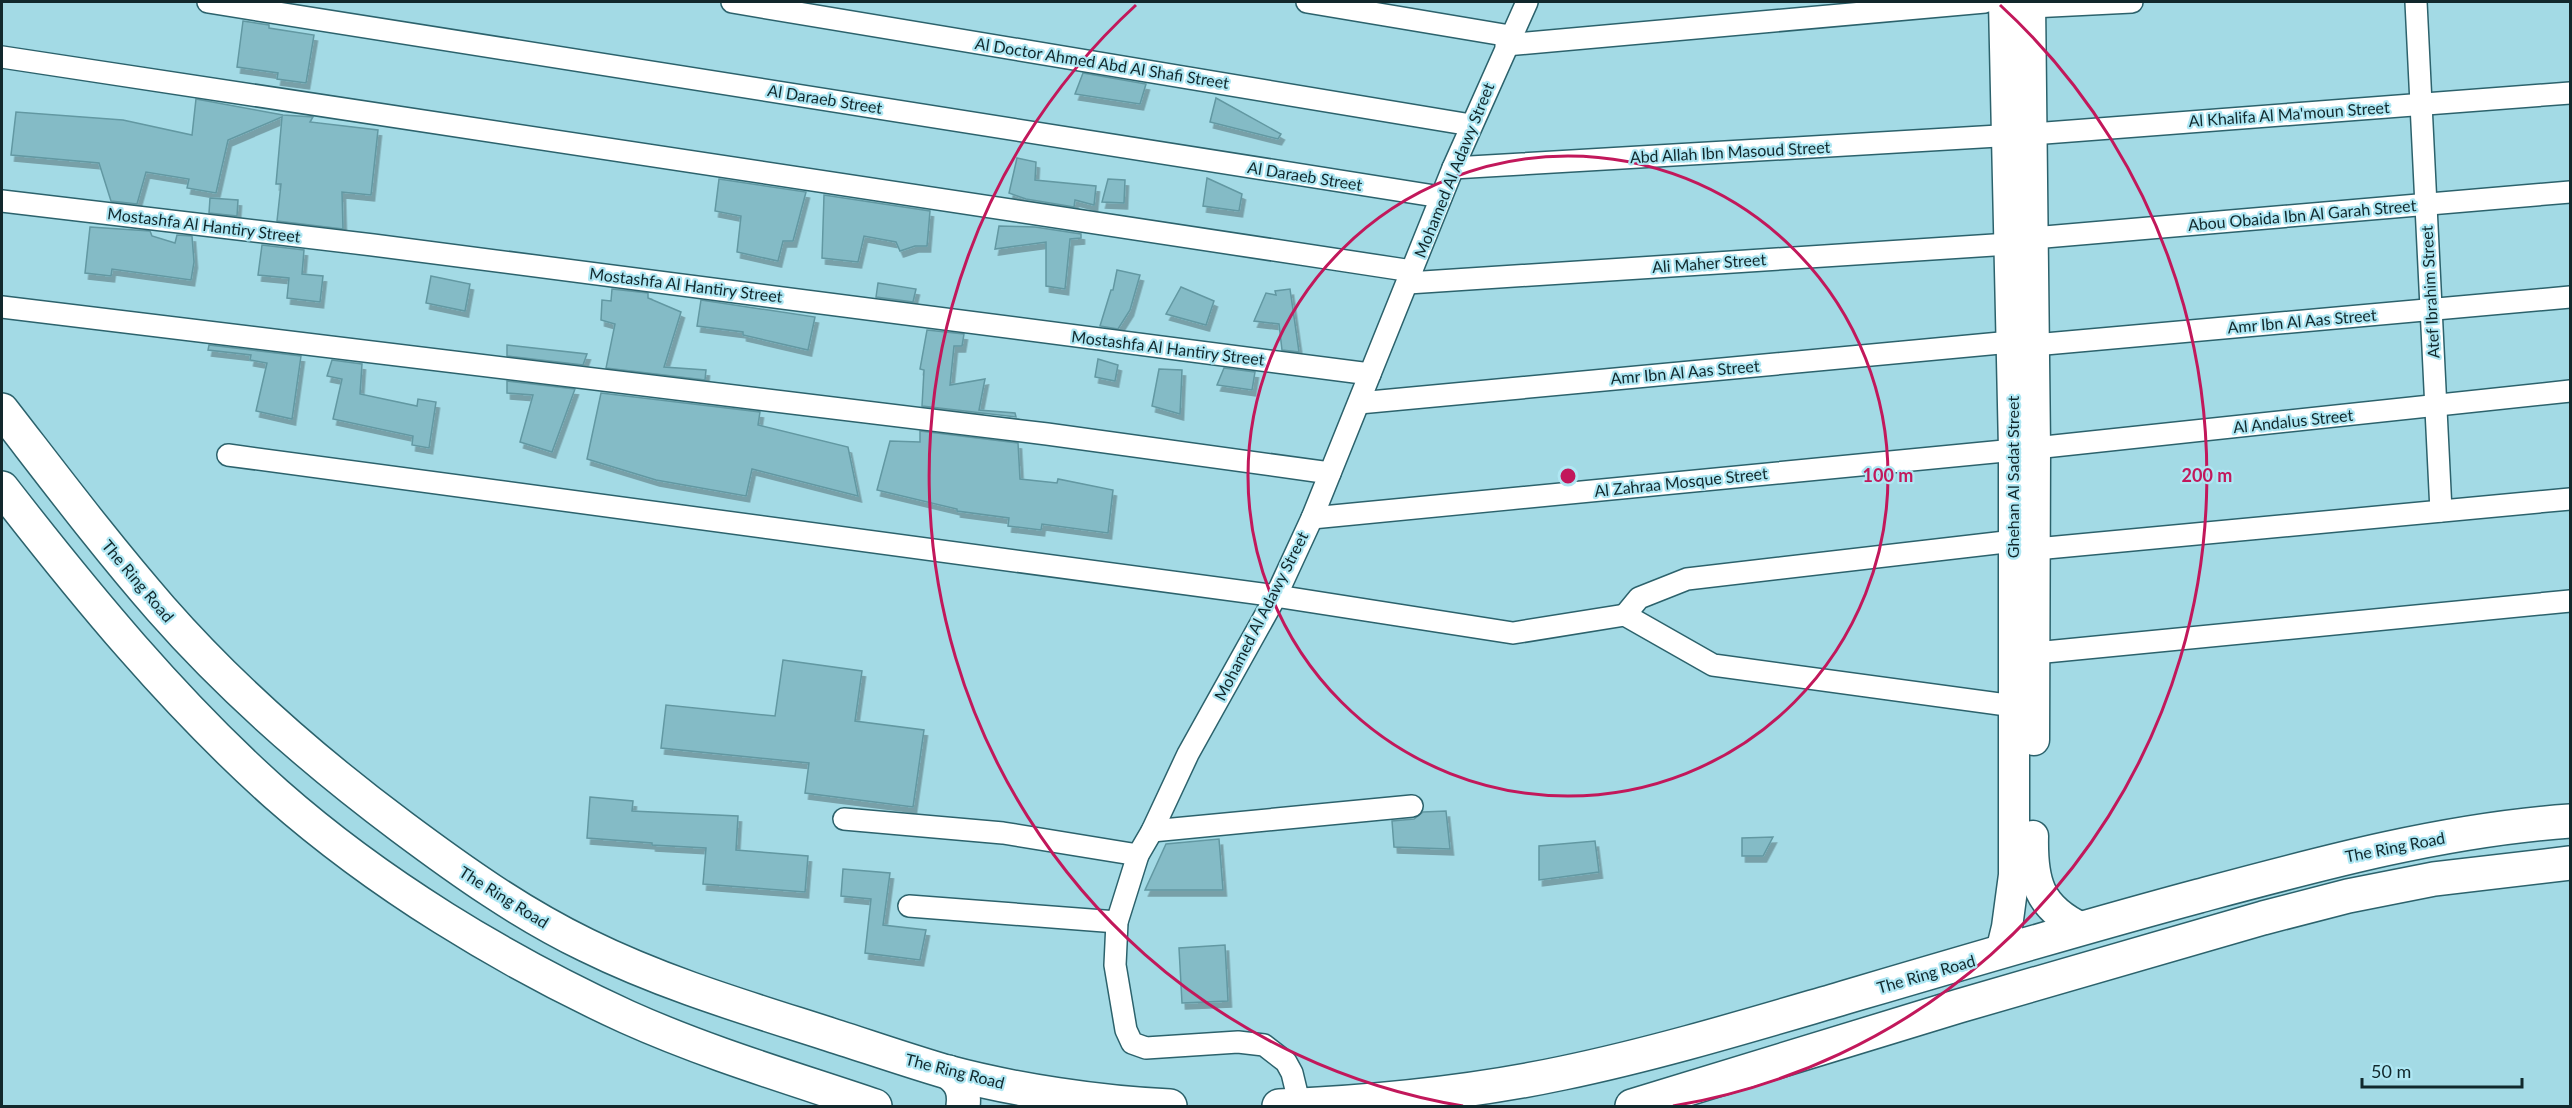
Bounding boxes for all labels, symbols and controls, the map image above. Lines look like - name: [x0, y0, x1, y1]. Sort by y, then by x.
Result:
- street label: Al Doctor Ahmed Abd Al Shafi Street: [974, 33, 1231, 92]
- street label: Mohamed Al Adawy Street: [1410, 79, 1497, 260]
- street label: Al Daraeb Street: [766, 80, 884, 117]
- street label: Al Khalifa Al Ma'moun Street: [2188, 97, 2390, 130]
- street label: Abd Allah Ibn Masoud Street: [1629, 137, 1831, 166]
- street label: Al Daraeb Street: [1246, 157, 1364, 194]
- street label: Abou Obaida Ibn Al Garah Street: [2187, 195, 2417, 234]
- street label: Mostashfa Al Hantiry Street: [106, 203, 302, 246]
- street label: Atef Ibrahim Street: [2417, 225, 2442, 359]
- street label: Ali Maher Street: [1651, 249, 1767, 276]
- street label: Mostashfa Al Hantiry Street: [588, 263, 784, 306]
- street label: Amr Ibn Al Aas Street: [2227, 305, 2377, 336]
- street label: Mostashfa Al Hantiry Street: [1070, 326, 1266, 369]
- street label: Amr Ibn Al Aas Street: [1610, 356, 1760, 387]
- street label: Ghehan Al Sadat Street: [2003, 396, 2022, 558]
- street label: Al Andalus Street: [2232, 405, 2354, 436]
- street label: Al Zahraa Mosque Street: [1593, 463, 1769, 500]
- text: 100 m: [1863, 464, 1913, 486]
- text: 200 m: [2182, 464, 2232, 486]
- centre of rings: [1558, 466, 1578, 486]
- street label: Mohamed Al Adawy Street: [1210, 528, 1312, 703]
- street label: The Ring Road: [99, 536, 178, 626]
- street label: The Ring Road: [2343, 828, 2446, 866]
- street label: The Ring Road: [456, 862, 552, 931]
- street label: The Ring Road: [1875, 950, 1977, 997]
- street label: The Ring Road: [904, 1049, 1007, 1092]
- scale bar: [2362, 1051, 2522, 1089]
- text: 50 m: [2371, 1060, 2411, 1082]

